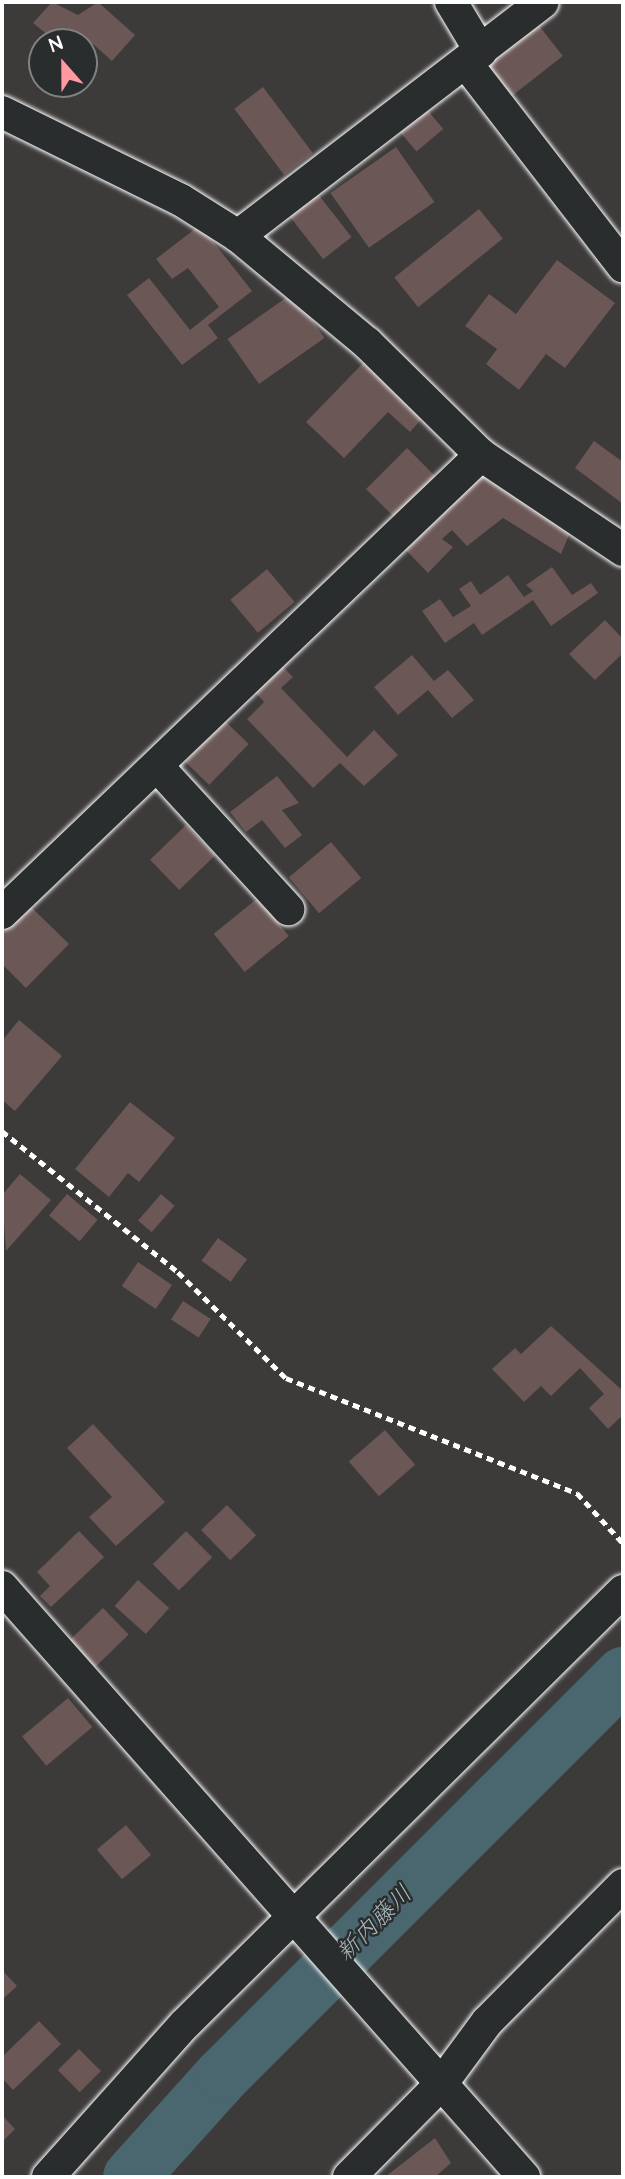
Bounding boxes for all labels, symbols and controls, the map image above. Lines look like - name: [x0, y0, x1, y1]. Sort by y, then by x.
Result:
- north arrow: [28, 28, 98, 98]
- text: N: [46, 30, 66, 60]
- water label: 新内藤川: [331, 1880, 419, 1968]

